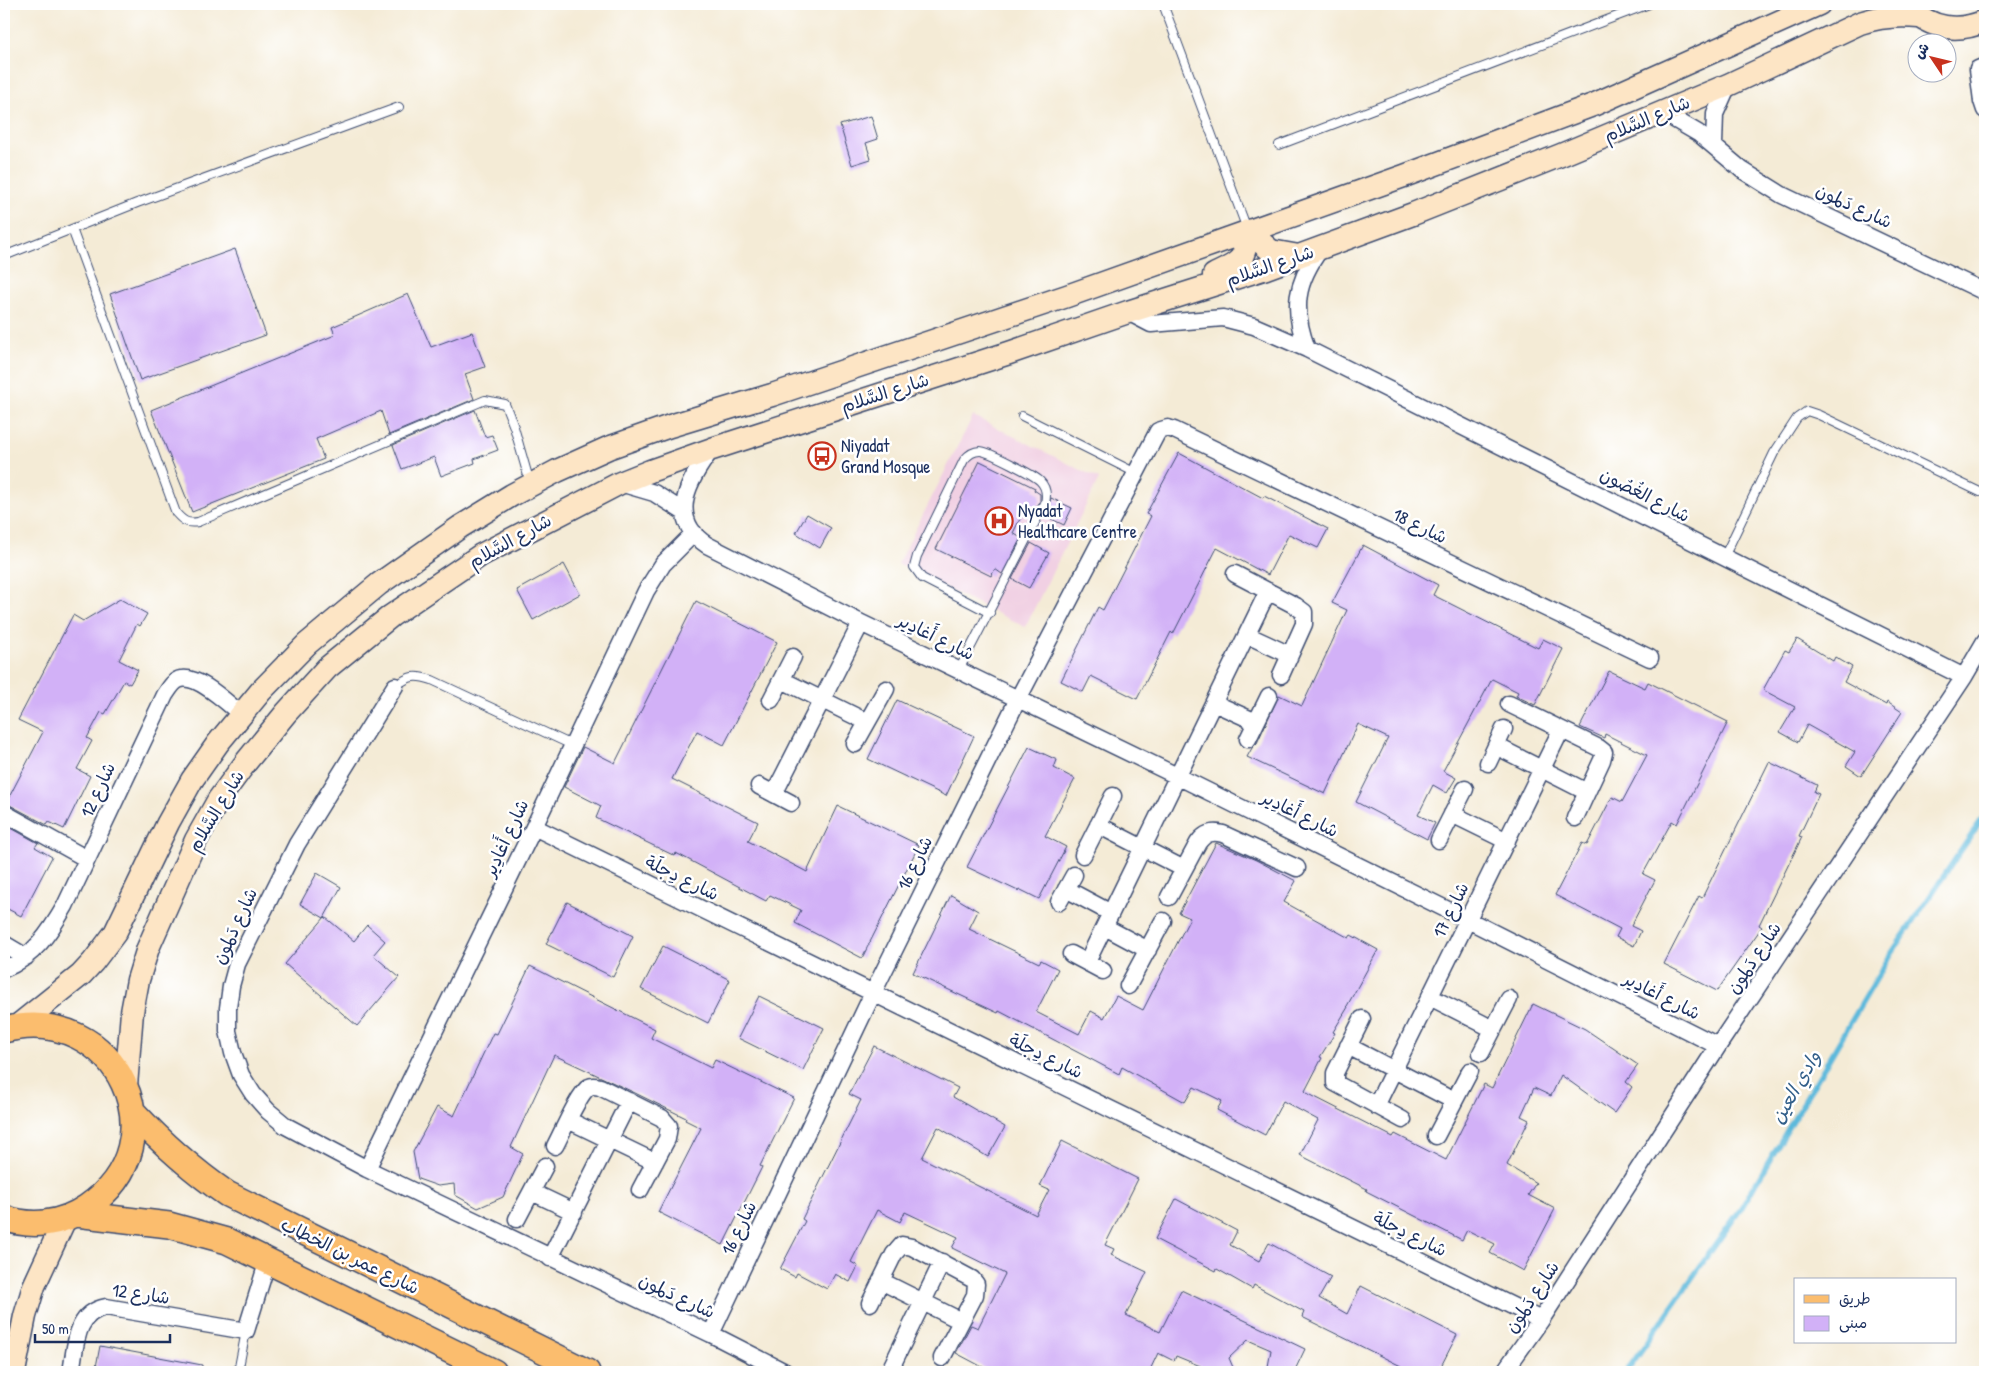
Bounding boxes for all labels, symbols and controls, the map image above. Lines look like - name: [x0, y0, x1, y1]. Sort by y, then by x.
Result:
- north arrow: [1906, 32, 1956, 82]
- text: ش: [1909, 38, 1933, 62]
- street label: شارع السَّلام: [1600, 89, 1695, 150]
- street label: شارع دَلمون: [1812, 177, 1896, 234]
- street label: شارع السَّلام: [1223, 239, 1318, 294]
- street label: شارع السَّلام: [838, 367, 933, 420]
- place label: Niyadat Grand Mosque: [841, 433, 931, 479]
- bus stop icon: Niyadat Grand Mosque: [807, 441, 837, 471]
- street label: شارع الغُصُون: [1596, 461, 1694, 528]
- place label: Nyadat Healthcare Centre: [1018, 498, 1137, 544]
- street label: شارع 18: [1389, 502, 1452, 549]
- hospital icon: Nyadat Healthcare Centre: [984, 506, 1014, 536]
- street label: شارع السَّلام: [464, 507, 557, 575]
- street label: شارع أَغادِير: [892, 605, 979, 666]
- street label: شارع 12: [74, 758, 121, 821]
- street label: شارع السَّلام: [181, 765, 252, 857]
- street label: شارع أَغادِير: [1256, 782, 1343, 843]
- street label: شارع أَغادِير: [475, 794, 534, 882]
- street label: شارع 16: [891, 832, 938, 894]
- street label: شارع دِجلَة: [641, 849, 723, 906]
- street label: شارع 17: [1426, 878, 1475, 942]
- street label: شارع دَلمون: [206, 884, 263, 968]
- street label: شارع دَلمون: [1720, 917, 1787, 999]
- street label: شارع أَغادِير: [1618, 964, 1705, 1025]
- street label: شارع دِجلَة: [1005, 1027, 1087, 1084]
- water label: وادي العين: [1764, 1046, 1827, 1129]
- street label: شارع 16: [715, 1197, 762, 1259]
- street label: شارع دِجلَة: [1369, 1205, 1451, 1262]
- street label: شارع عمر بن الخطاب: [277, 1211, 424, 1300]
- street label: شارع دَلمون: [1498, 1256, 1565, 1338]
- street label: شارع دَلمون: [635, 1267, 719, 1324]
- street label: شارع 12: [111, 1277, 172, 1310]
- legend: [1794, 1278, 1956, 1344]
- text: طريق: [1839, 1288, 1871, 1309]
- scale bar: [35, 1311, 170, 1343]
- text: مبنى: [1839, 1312, 1867, 1333]
- text: 50 m: [42, 1318, 69, 1339]

